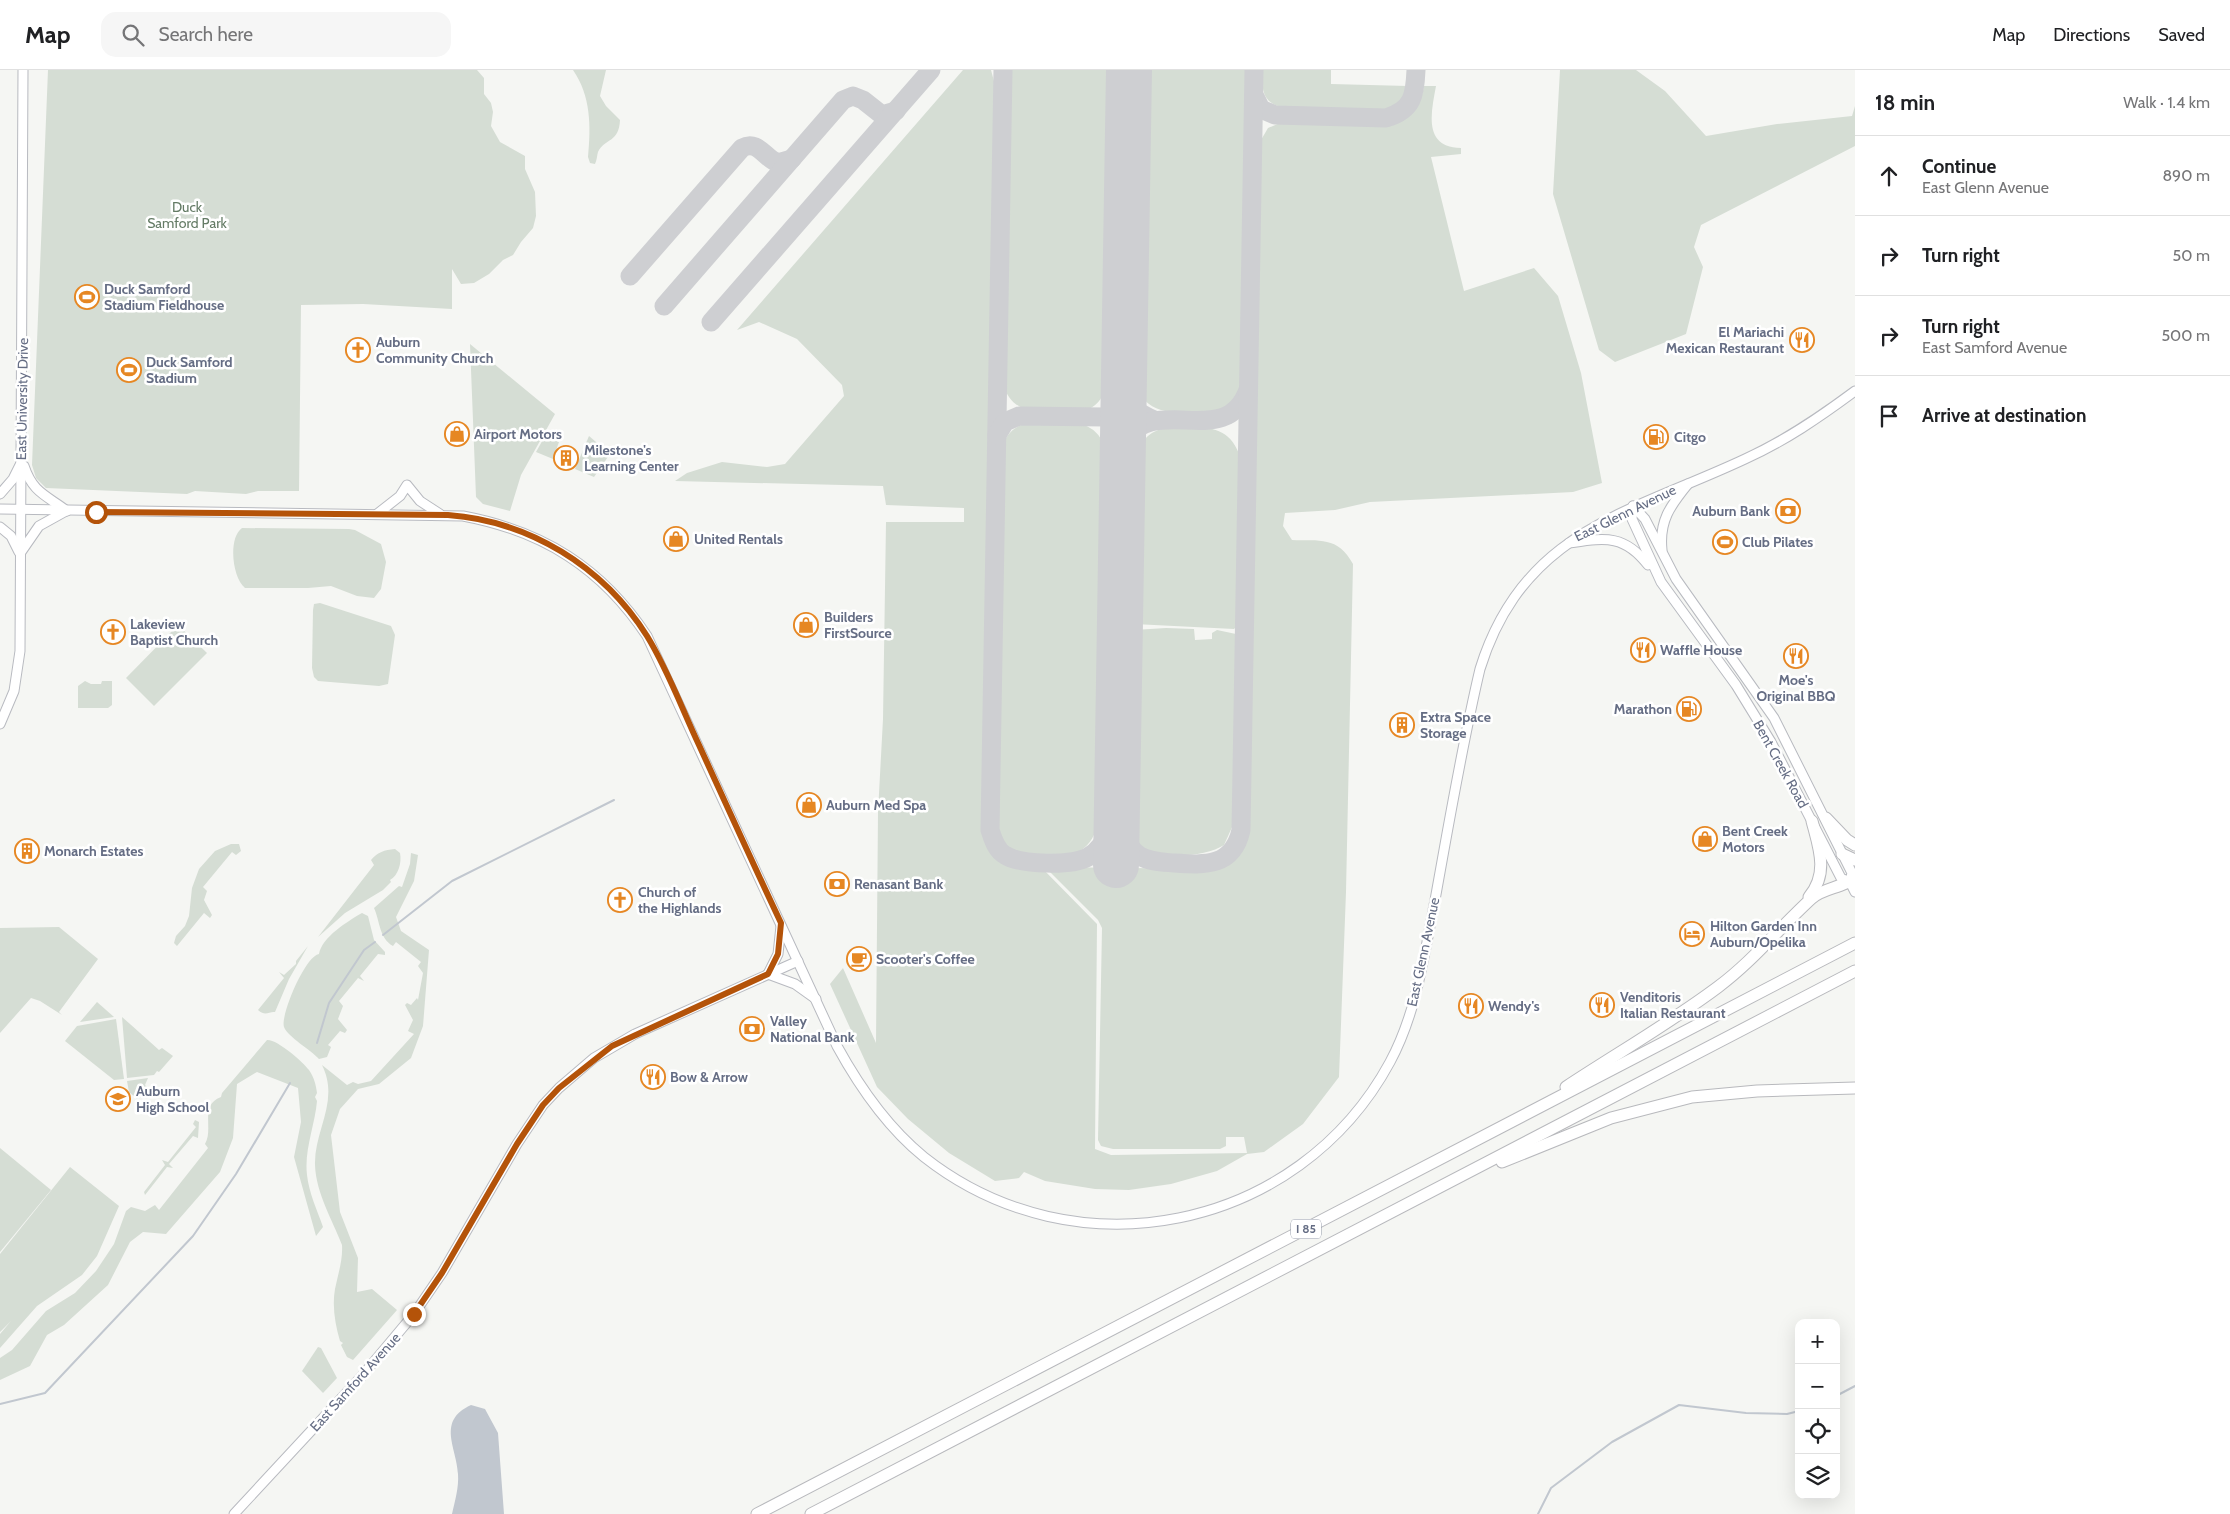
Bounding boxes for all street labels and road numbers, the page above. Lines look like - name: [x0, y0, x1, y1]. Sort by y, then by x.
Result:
- street label: East University Drive: [12, 338, 32, 460]
- street label: East Glenn Avenue: [1571, 481, 1679, 545]
- street label: Bent Creek Road: [1749, 717, 1813, 811]
- street label: East Glenn Avenue: [1403, 896, 1443, 1008]
- road number: I 85: [1291, 1220, 1321, 1238]
- street label: East Samford Avenue: [306, 1329, 404, 1435]

